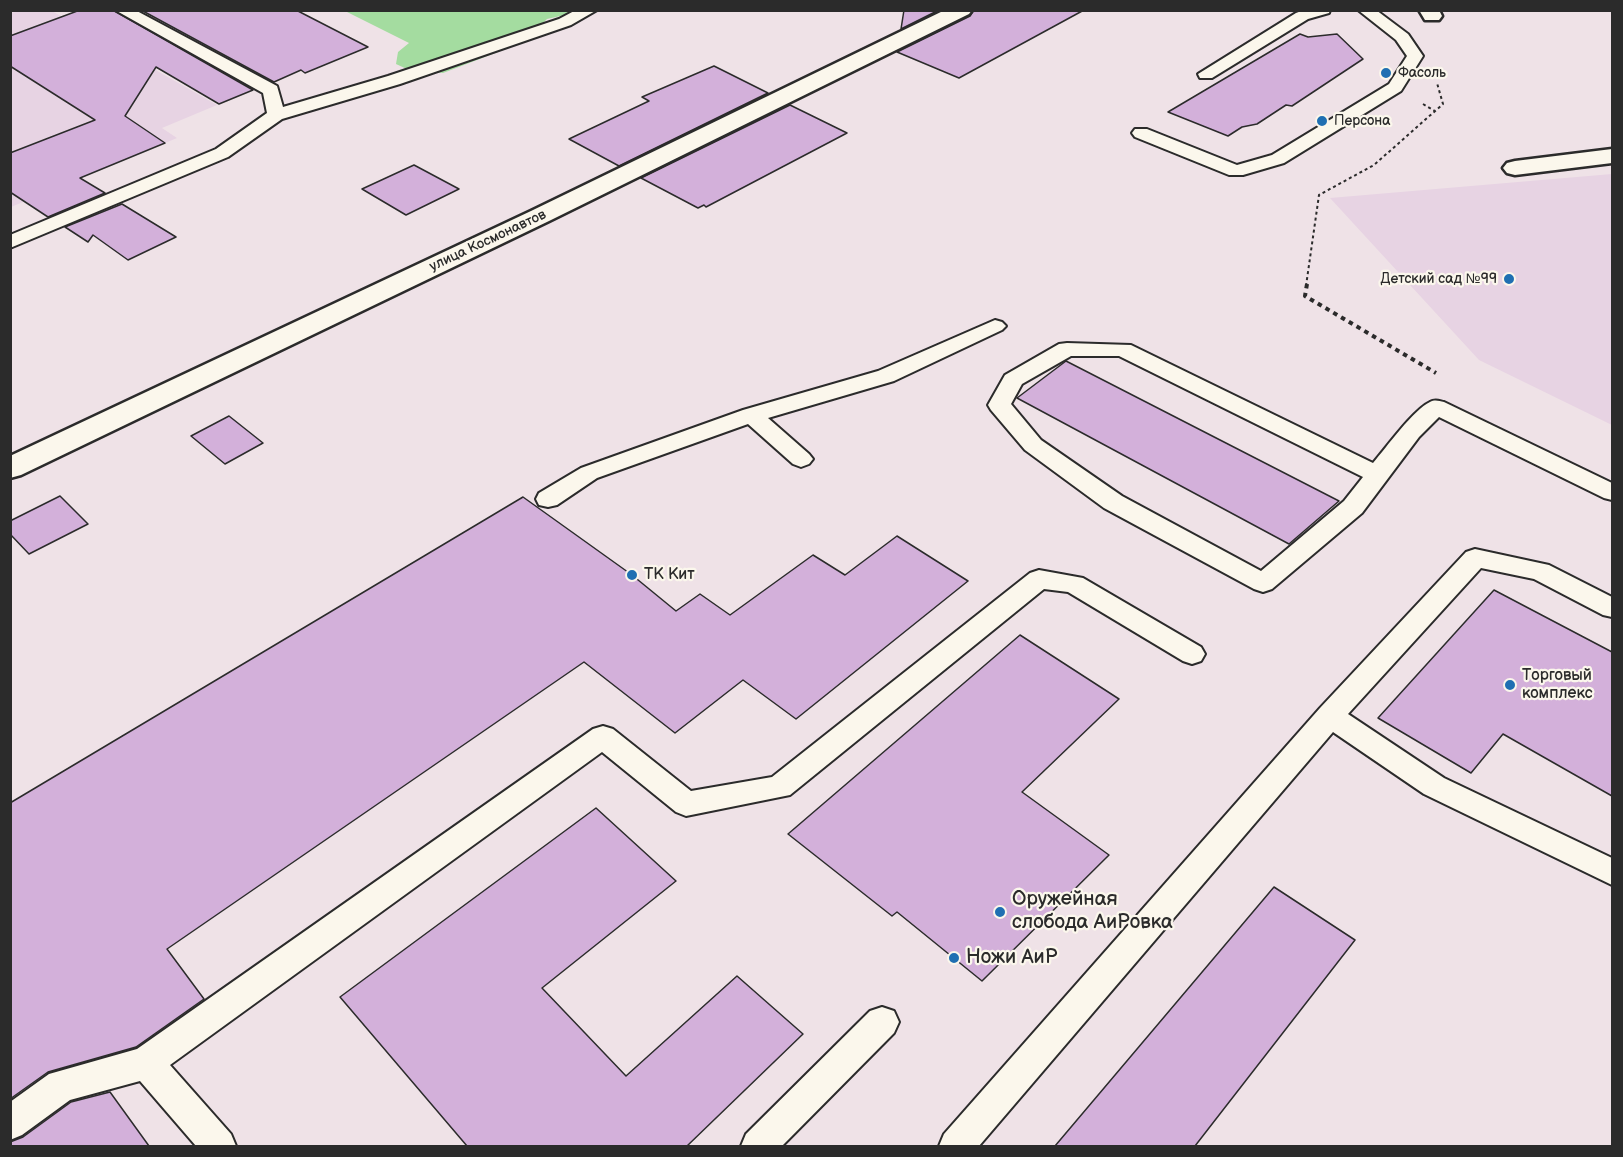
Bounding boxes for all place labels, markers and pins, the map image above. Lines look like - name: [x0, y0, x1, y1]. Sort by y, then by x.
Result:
- place label: Фасоль: [1398, 65, 1446, 81]
- marker: Фасоль: [1379, 66, 1393, 80]
- place label: Персона: [1334, 113, 1391, 129]
- marker: Персона: [1315, 114, 1329, 128]
- place label: Детский сад №99: [1381, 271, 1497, 287]
- marker: Детский сад №99: [1502, 272, 1516, 286]
- place label: ТК Кит: [644, 565, 695, 585]
- marker: ТК Кит: [625, 568, 639, 582]
- place label: Торговый комплекс: [1522, 666, 1592, 704]
- marker: Торговый комплекс: [1503, 678, 1517, 692]
- place label: Оружейная слобода АиРовка: [1012, 888, 1173, 935]
- marker: Оружейная слобода АиРовка: [993, 905, 1007, 919]
- place label: Ножи АиР: [966, 946, 1057, 970]
- marker: Ножи АиР: [947, 951, 961, 965]

